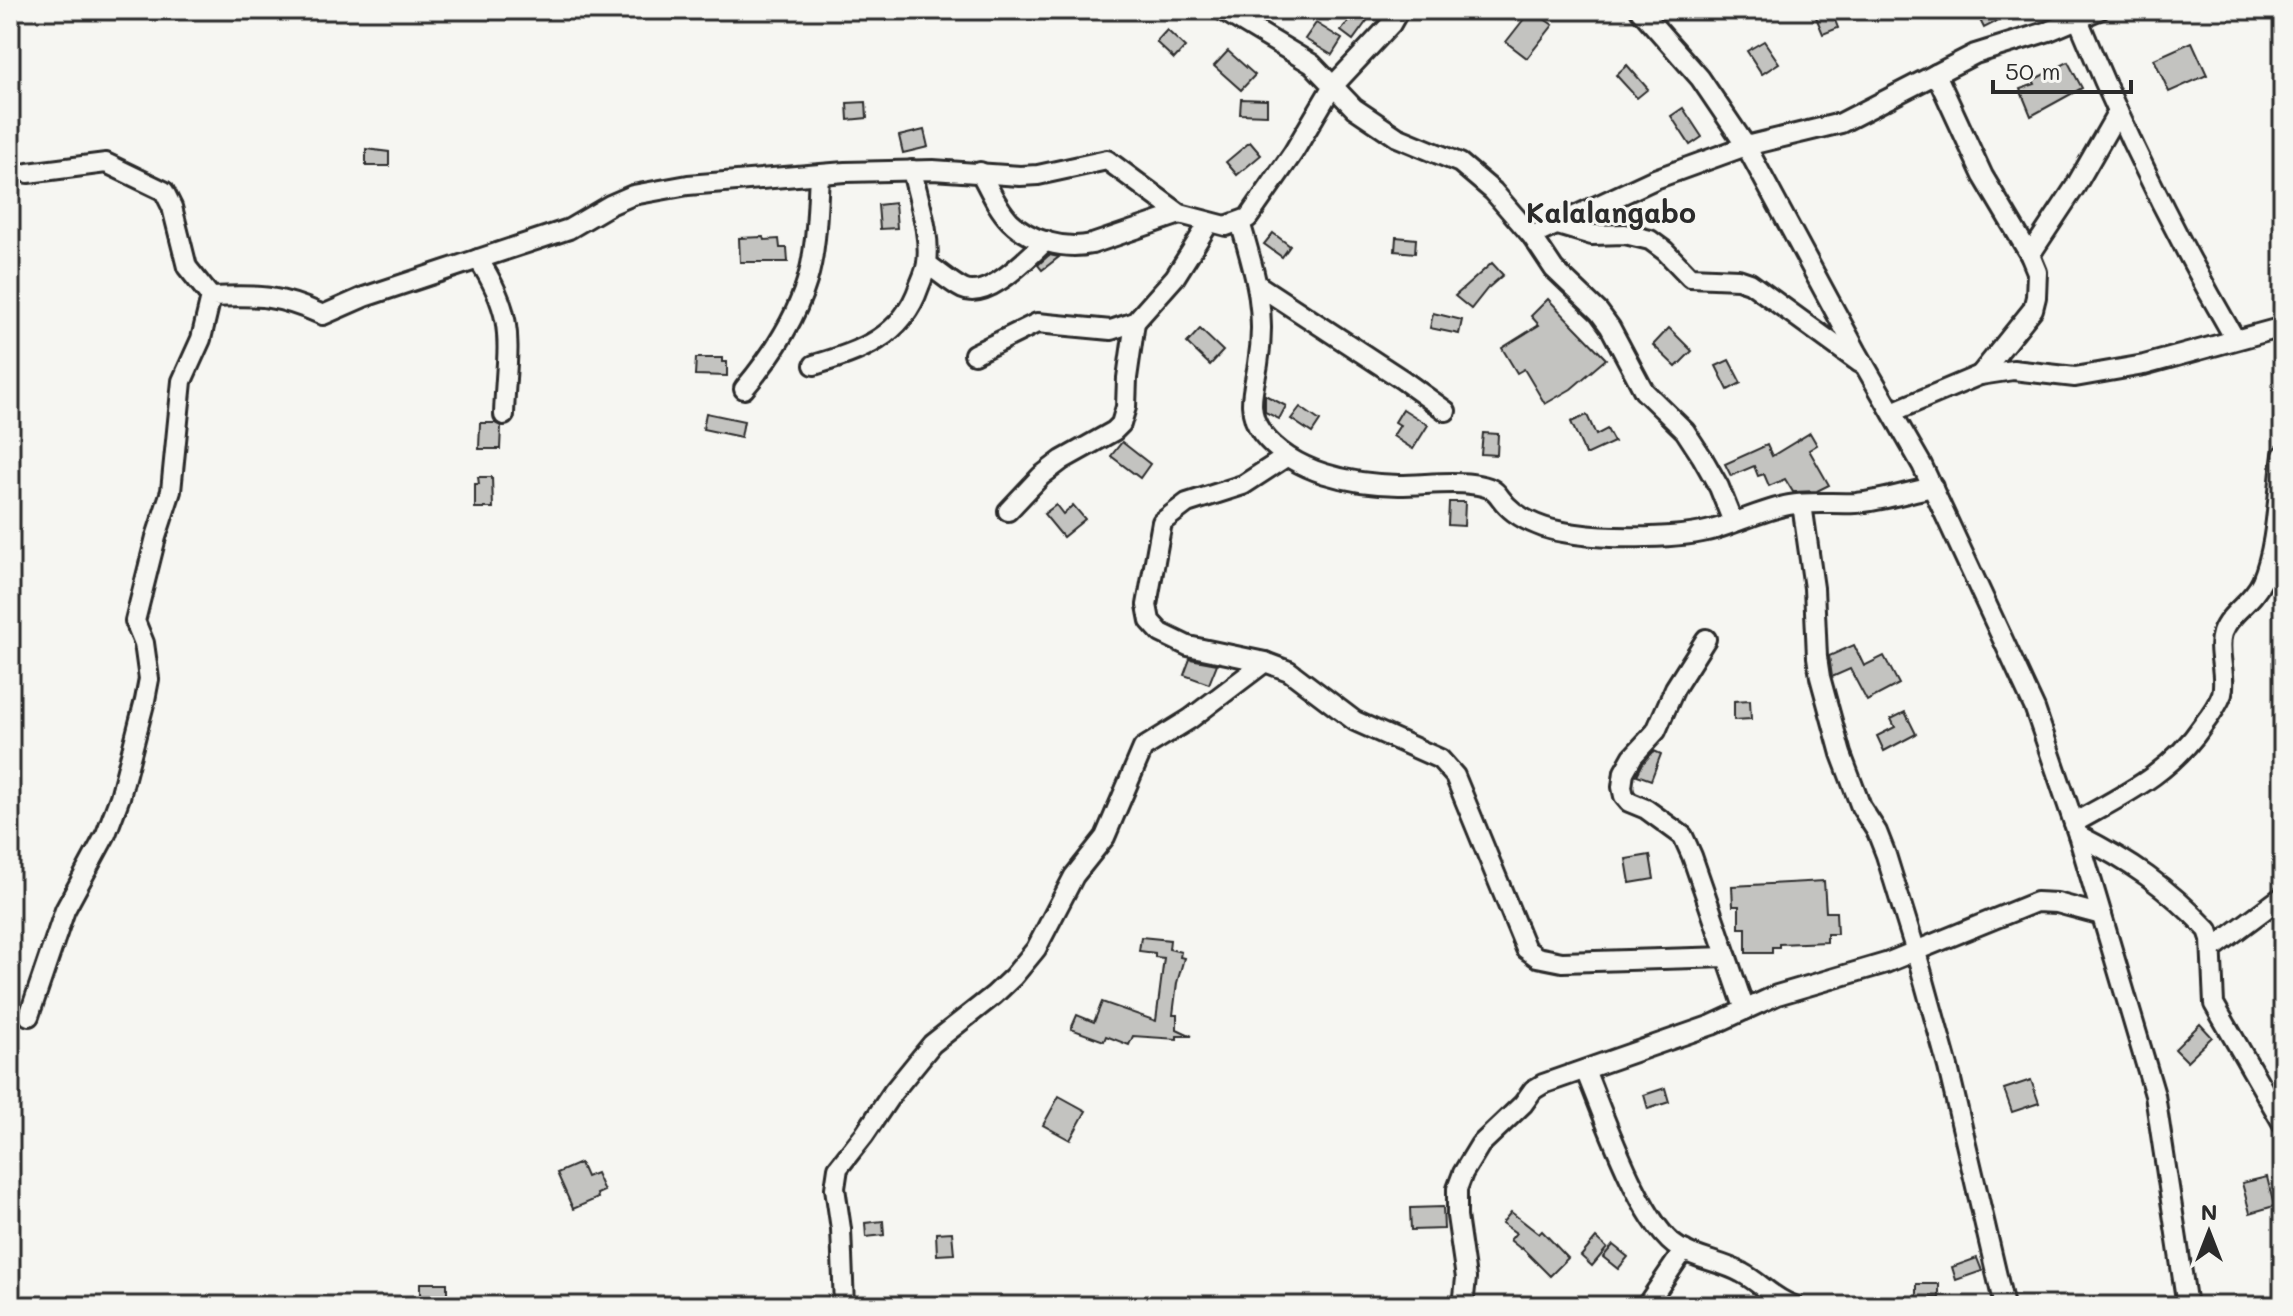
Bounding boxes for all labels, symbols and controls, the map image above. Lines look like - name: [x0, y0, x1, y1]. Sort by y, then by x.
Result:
- scale bar: [1993, 44, 2131, 94]
- text: 50 m: [2005, 55, 2061, 86]
- district label: Kalalangabo: [1526, 194, 1696, 230]
- north arrow: [2169, 1192, 2249, 1272]
- text: N: [2201, 1197, 2217, 1226]

